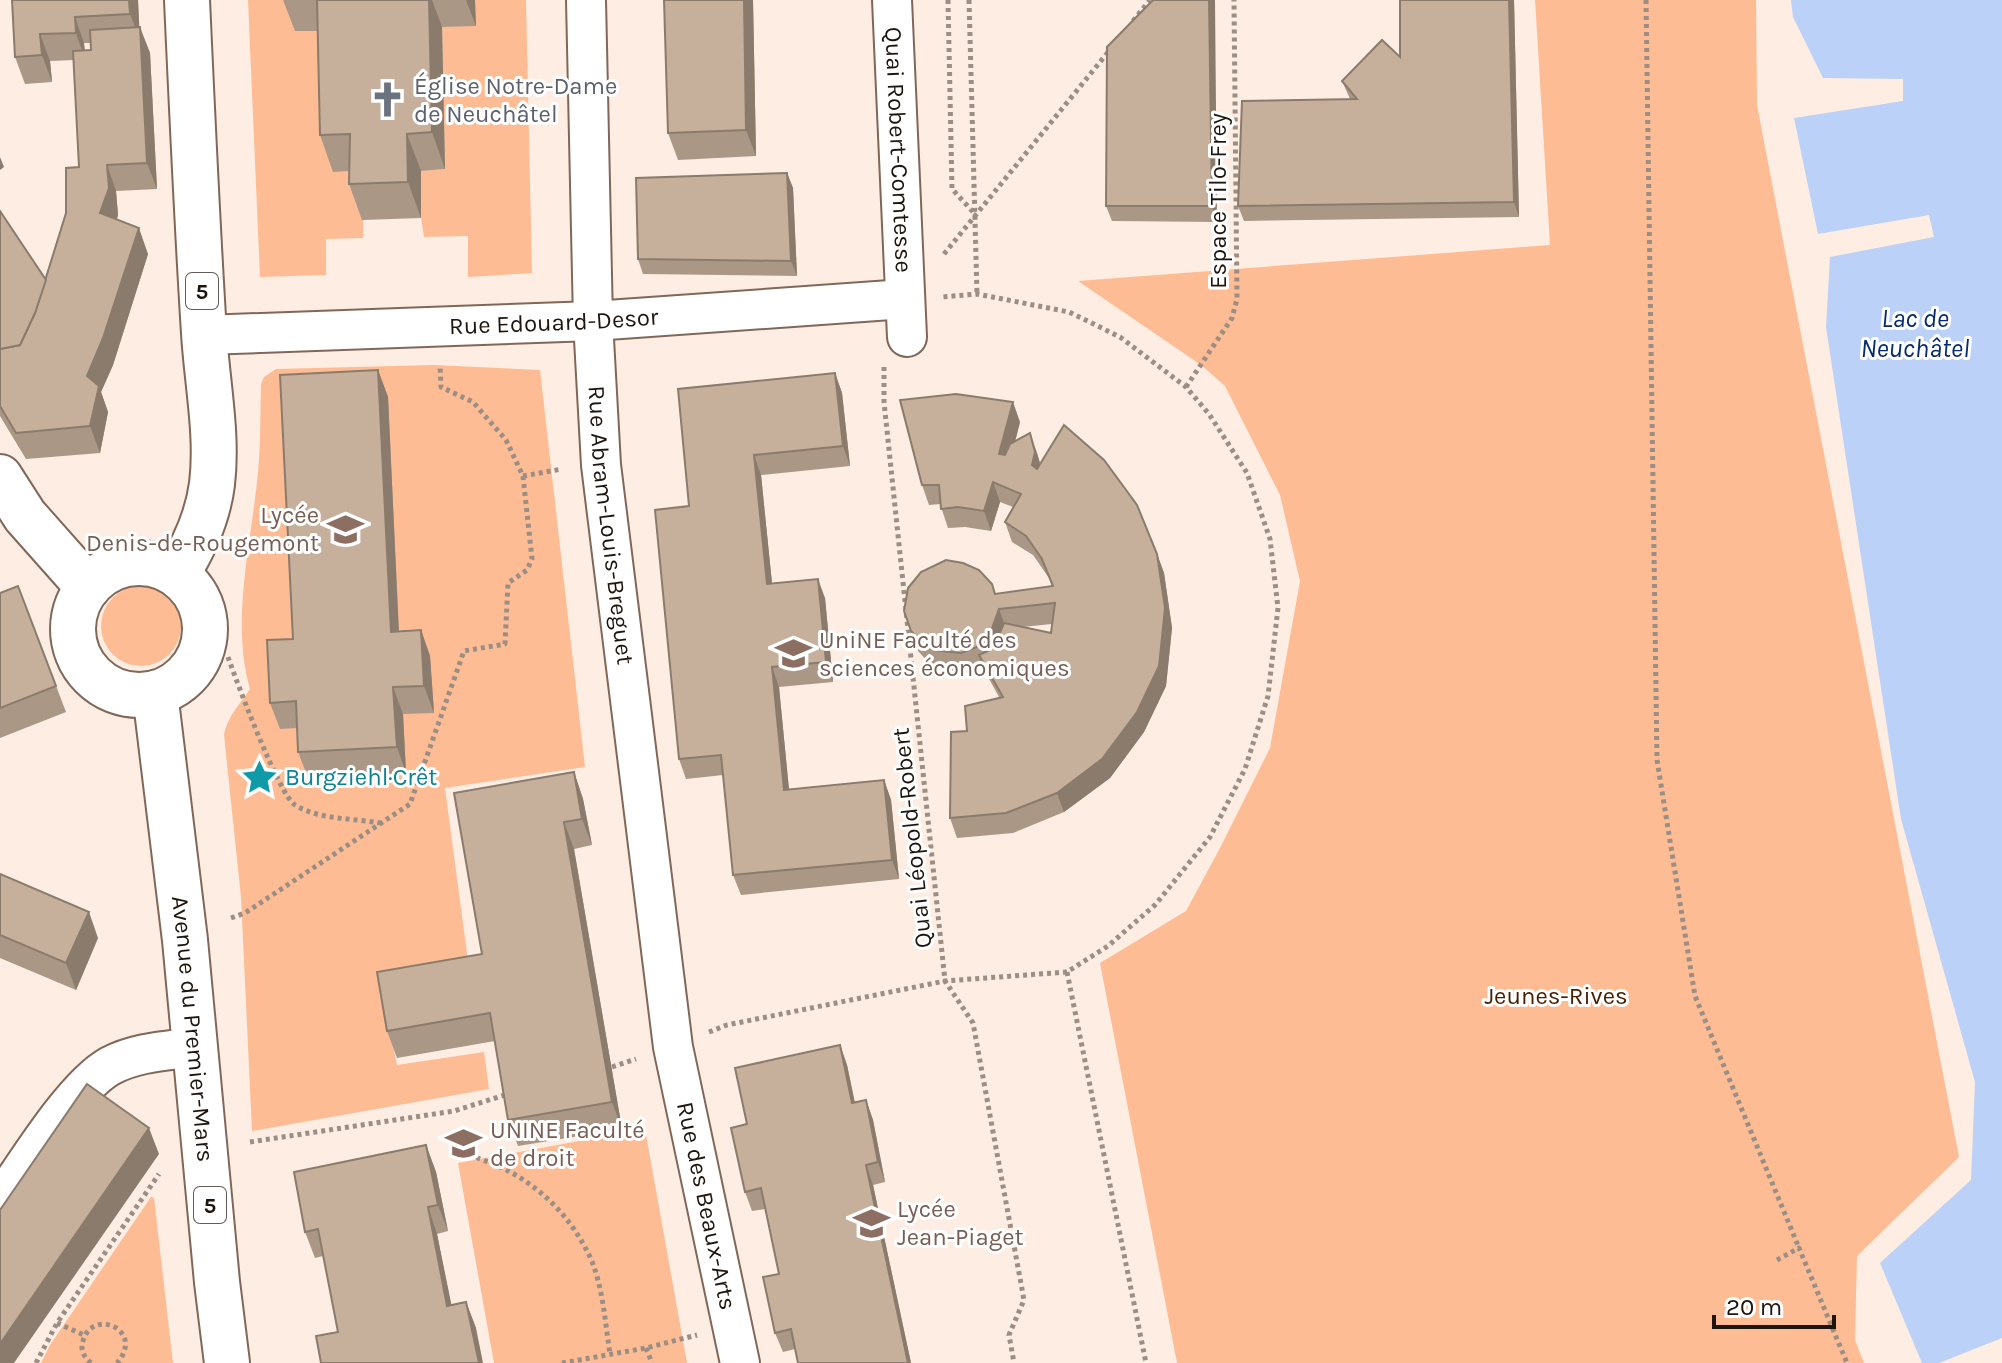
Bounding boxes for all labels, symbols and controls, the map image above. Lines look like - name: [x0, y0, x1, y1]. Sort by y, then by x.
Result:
- street label: Quai Robert-Comtesse: [879, 26, 918, 273]
- place label: Église Notre-Dame de Neuchâtel: [414, 71, 617, 128]
- church icon: Église Notre-Dame de Neuchâtel: [369, 81, 407, 119]
- street label: Espace Tilo-Frey: [1204, 113, 1232, 289]
- road number: 5: [186, 273, 218, 309]
- street label: Rue Edouard-Desor: [448, 302, 660, 340]
- water label: Lac de Neuchâtel: [1861, 303, 1969, 364]
- street label: Rue Abram-Louis-Breguet: [583, 385, 640, 666]
- place label: Lycée Denis-de-Rougemont: [86, 501, 319, 557]
- school or university icon: Lycée Denis-de-Rougemont: [326, 510, 364, 548]
- place label: UniNE Faculté des sciences économiques: [819, 626, 1070, 682]
- school or university icon: UniNE Faculté des sciences économiques: [774, 635, 812, 673]
- street label: Quai Léopold-Robert: [887, 726, 937, 950]
- place icon: Burgziehl·Crêt: [240, 758, 278, 796]
- place label: Burgziehl·Crêt: [285, 763, 437, 791]
- street label: Avenue du Premier-Mars: [166, 894, 220, 1163]
- park label: Jeunes-Rives: [1484, 982, 1628, 1010]
- street label: Rue des Beaux-Arts: [671, 1099, 742, 1312]
- place label: UNINE Faculté de droit: [490, 1116, 645, 1172]
- school or university icon: UNINE Faculté de droit: [445, 1125, 483, 1163]
- road number: 5: [194, 1187, 226, 1223]
- place label: Lycée Jean-Piaget: [897, 1195, 1024, 1251]
- school or university icon: Lycée Jean-Piaget: [852, 1204, 890, 1242]
- scale bar: [1714, 1279, 1834, 1329]
- text: 20 m: [1726, 1293, 1782, 1321]

